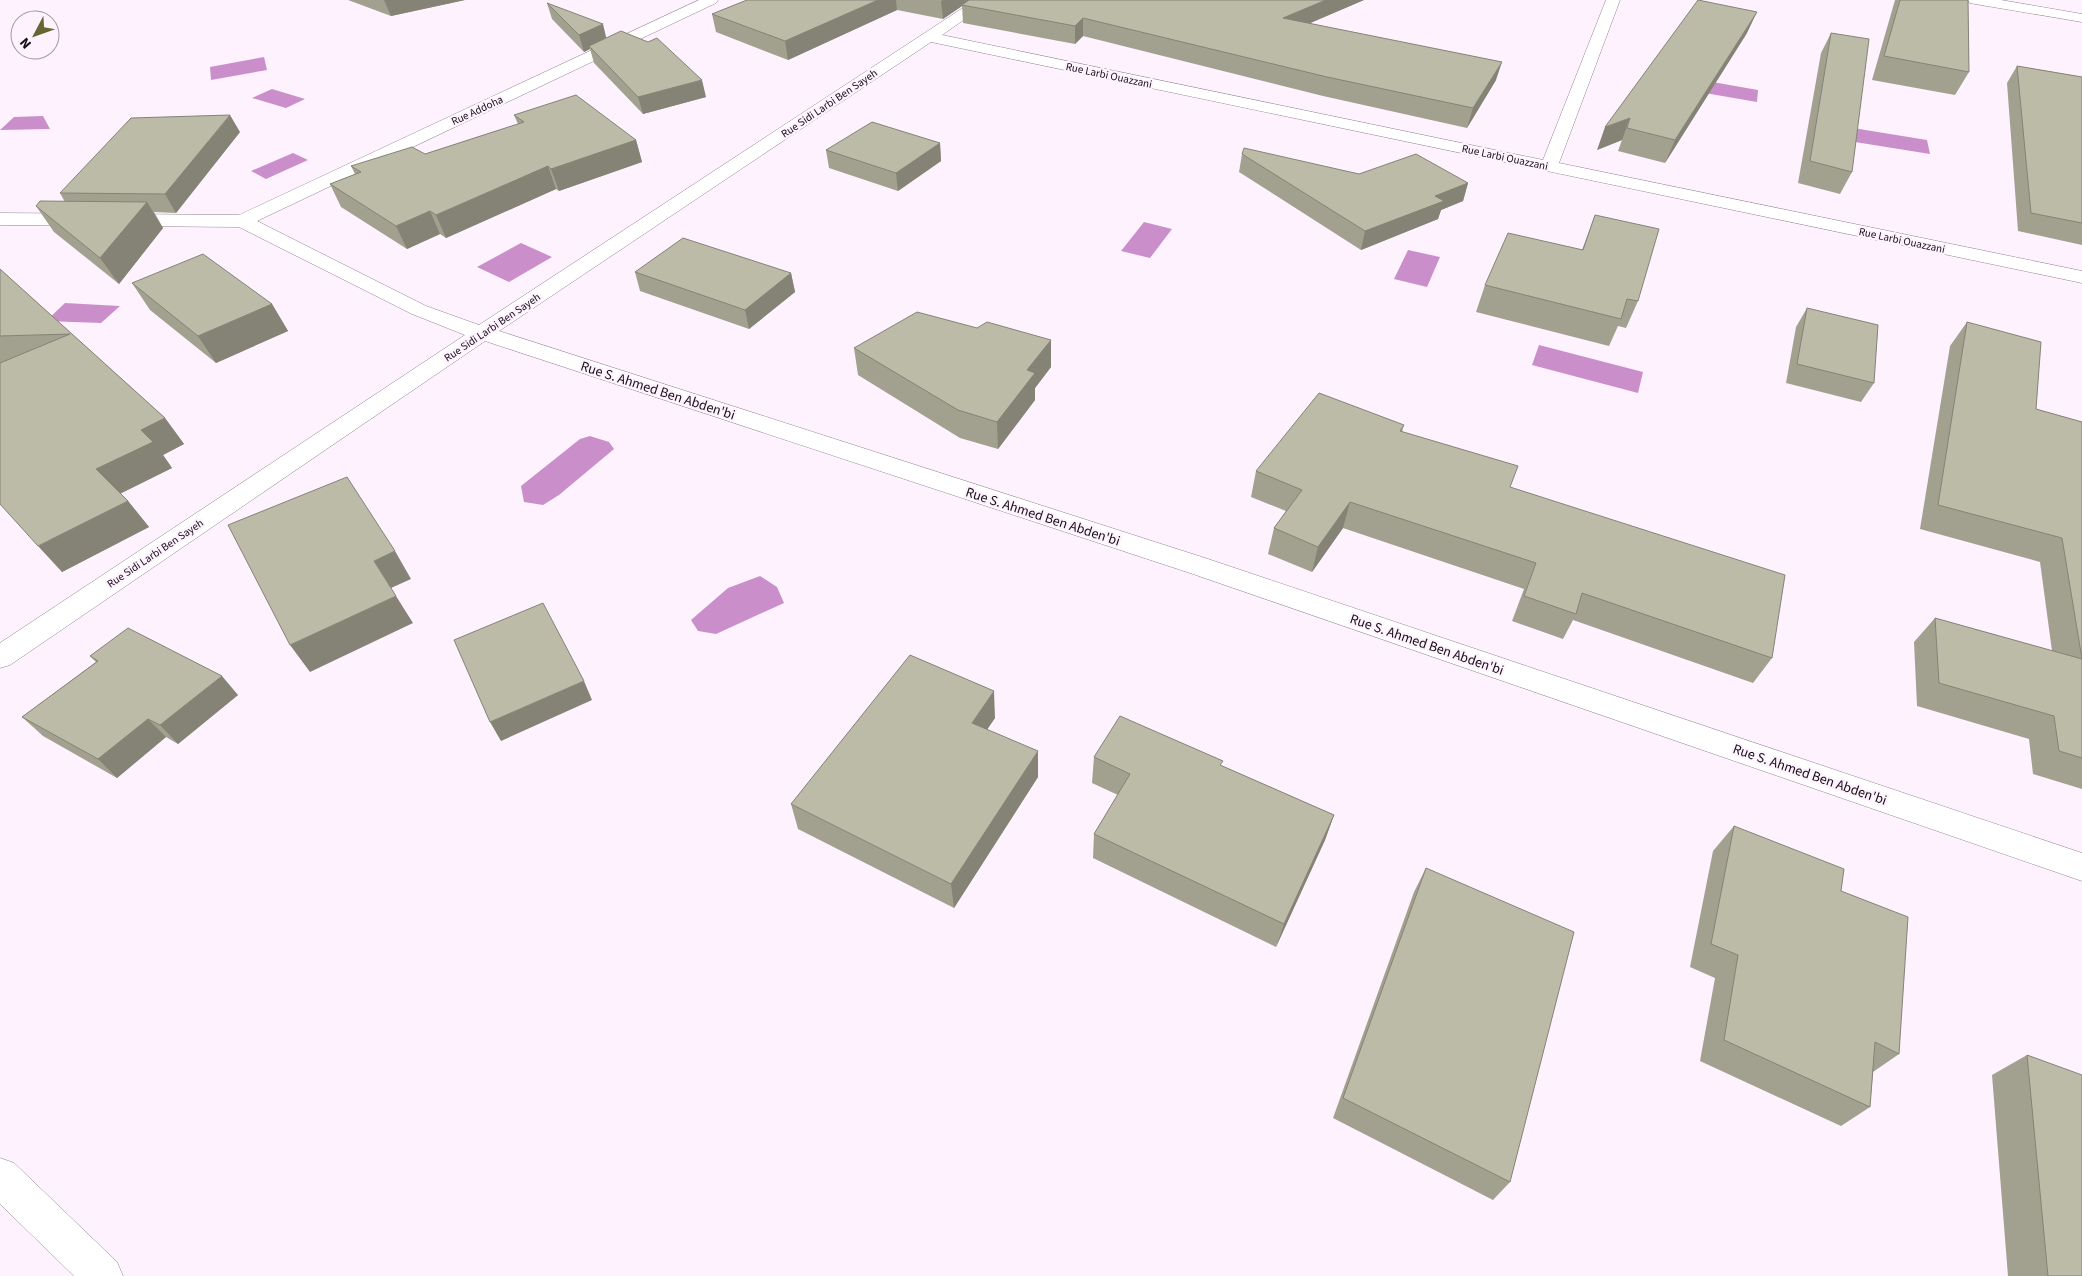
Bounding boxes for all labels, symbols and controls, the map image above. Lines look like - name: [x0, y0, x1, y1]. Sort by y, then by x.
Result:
- north arrow: [10, 10, 60, 60]
- text: N: [15, 33, 37, 53]
- street label: Rue Larbi Ouazzani: [1064, 59, 1153, 92]
- street label: Rue Sidi Larbi Ben Sayeh: [778, 66, 880, 141]
- street label: Rue Addoha: [449, 92, 506, 129]
- street label: Rue Larbi Ouazzani: [1460, 141, 1549, 174]
- street label: Rue Larbi Ouazzani: [1857, 224, 1946, 257]
- street label: Rue Sidi Larbi Ben Sayeh: [441, 290, 543, 365]
- street label: Rue S. Ahmed Ben Abden'bi: [578, 356, 738, 425]
- street label: Rue S. Ahmed Ben Abden'bi: [963, 482, 1123, 551]
- street label: Rue Sidi Larbi Ben Sayeh: [104, 516, 206, 591]
- street label: Rue S. Ahmed Ben Abden'bi: [1347, 609, 1506, 681]
- street label: Rue S. Ahmed Ben Abden'bi: [1730, 739, 1889, 811]

